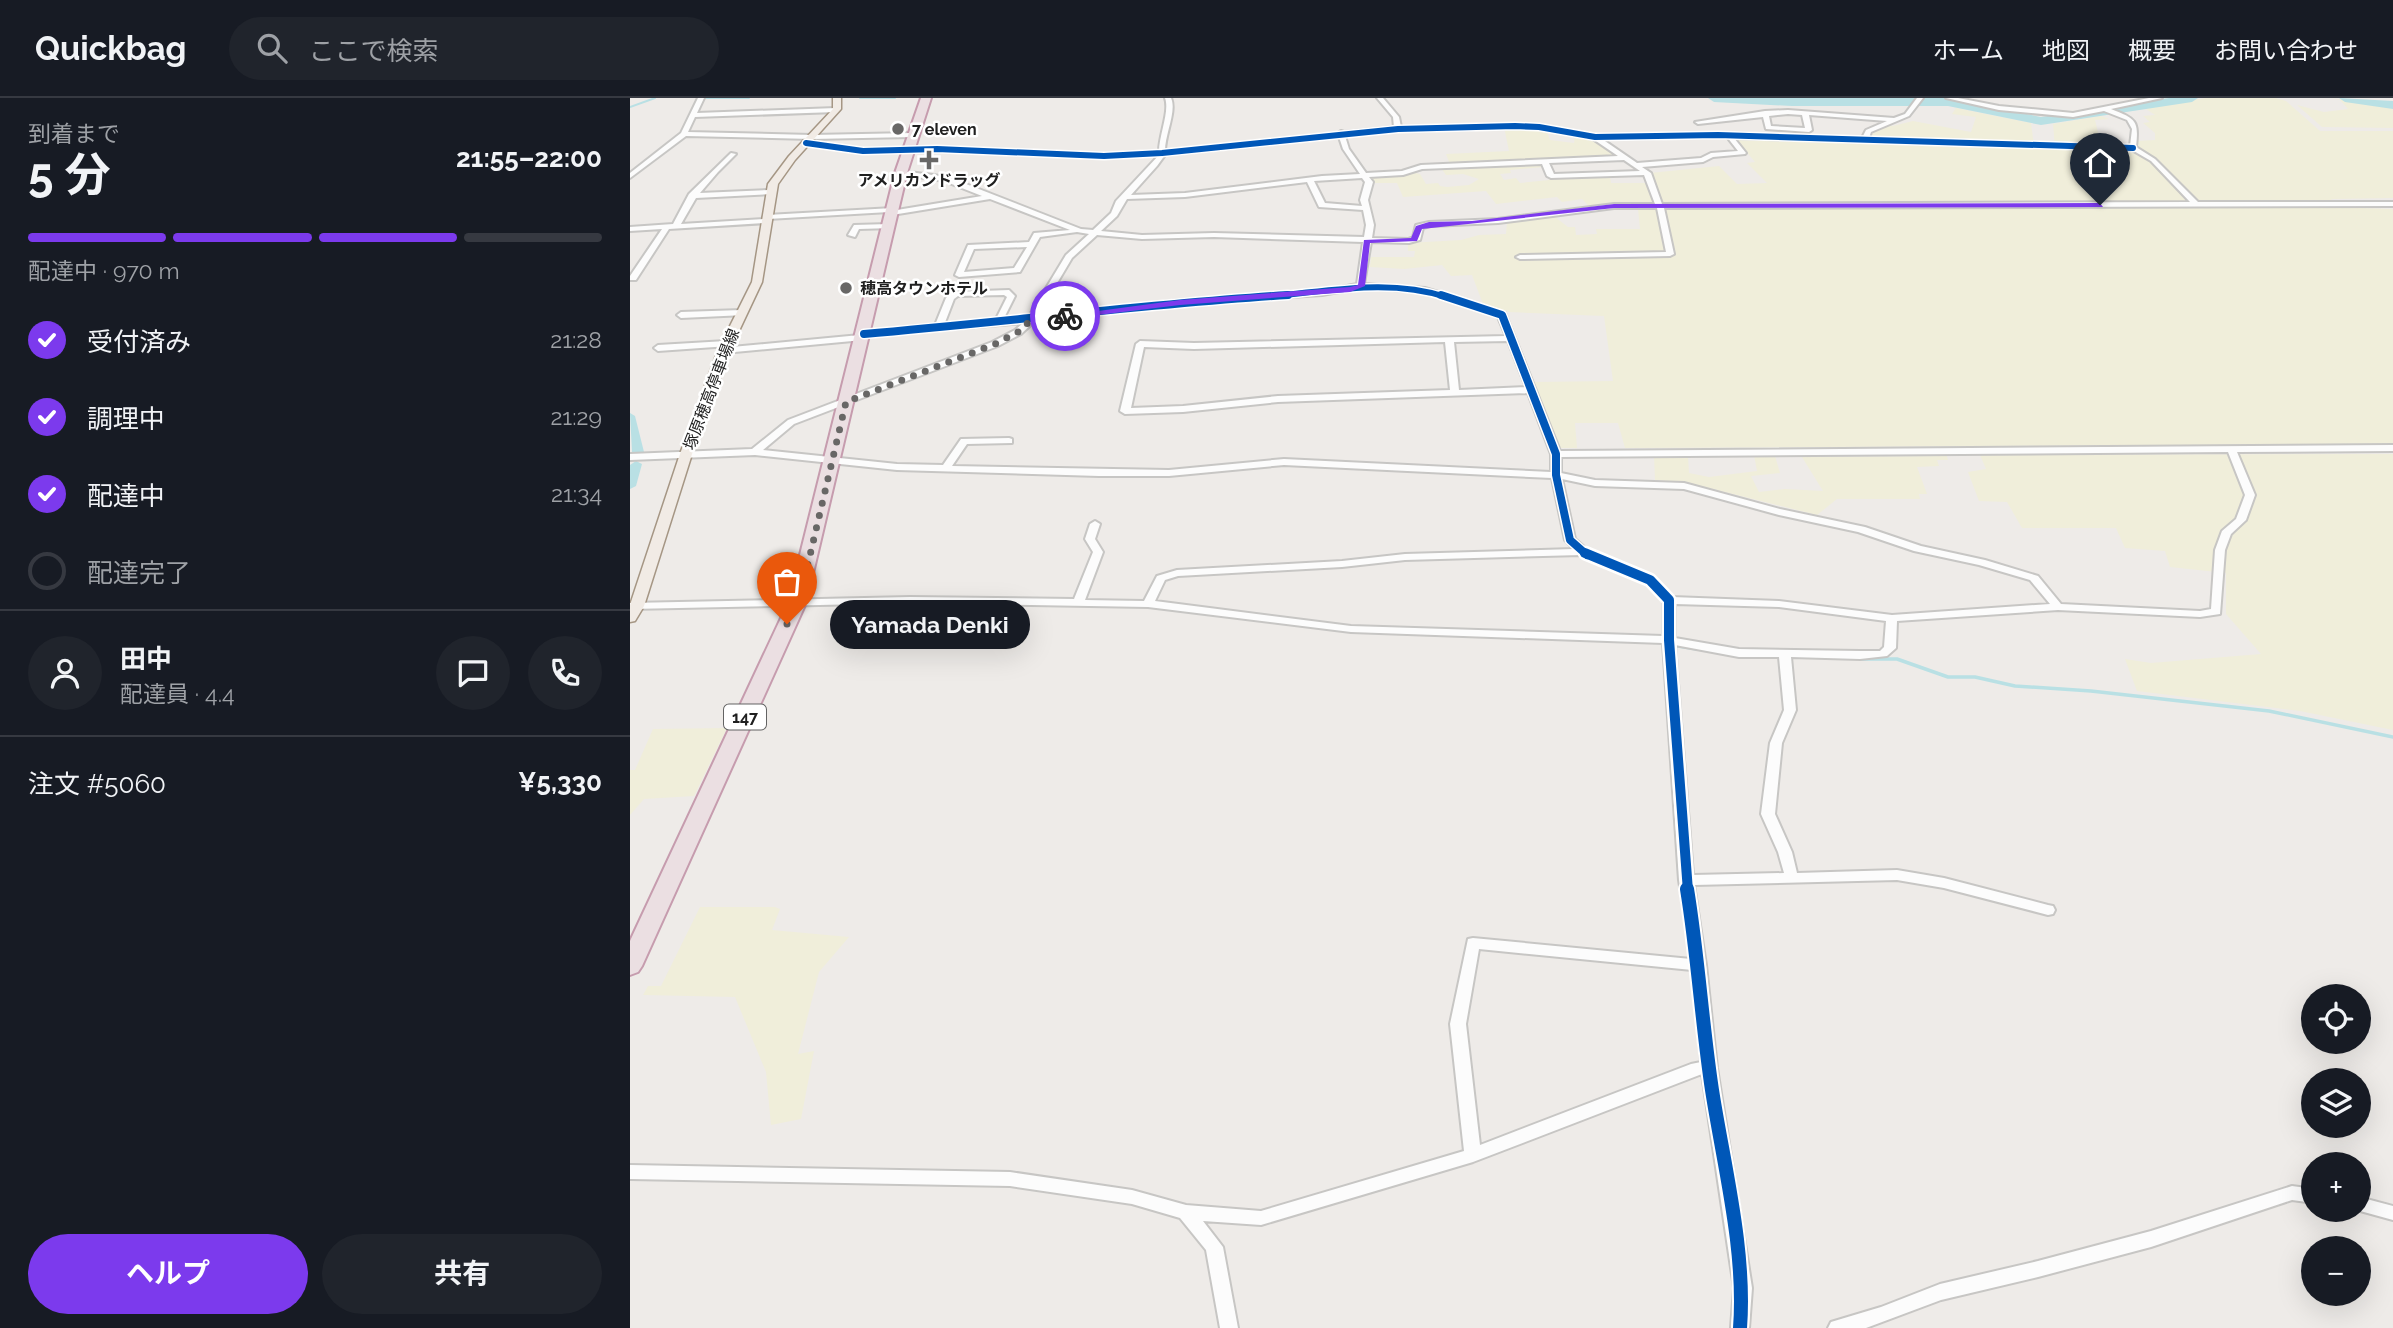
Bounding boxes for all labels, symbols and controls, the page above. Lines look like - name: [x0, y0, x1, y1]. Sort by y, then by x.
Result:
- search box: [229, 17, 719, 80]
- text: Quickbag: [35, 29, 187, 68]
- icon: search: [253, 29, 291, 67]
- text: ここで検索: [309, 36, 439, 66]
- text: ホーム: [1933, 36, 2004, 65]
- text: 地図: [2042, 36, 2090, 65]
- text: 概要: [2128, 36, 2176, 65]
- text: お問い合わせ: [2214, 36, 2358, 65]
- text: 到着まで: [28, 120, 120, 147]
- place label: 7 eleven: [912, 120, 977, 139]
- marker: 7 eleven: [890, 121, 906, 137]
- pin: [2070, 133, 2130, 205]
- text: 21:55–22:00: [456, 143, 602, 173]
- icon: home: [2081, 144, 2119, 182]
- text: 5 分: [28, 148, 111, 202]
- marker: アメリカンドラッグ: [921, 152, 937, 168]
- place label: アメリカンドラッグ: [857, 171, 1001, 190]
- text: 配達中 · 970 m: [28, 257, 180, 284]
- place label: 穂高タウンホテル: [860, 279, 988, 298]
- marker: 穂高タウンホテル: [838, 280, 854, 296]
- courier: [1030, 281, 1100, 351]
- icon: bike: [1046, 297, 1084, 335]
- icon: check: [28, 321, 66, 359]
- text: 21:28: [550, 326, 602, 353]
- street label: 塚原穂高停車場線: [680, 326, 743, 452]
- text: 受付済み: [87, 327, 191, 357]
- icon: check: [28, 398, 66, 436]
- text: 21:29: [550, 403, 602, 430]
- text: 調理中: [87, 404, 165, 434]
- icon: check: [28, 475, 66, 513]
- text: 21:34: [551, 480, 602, 507]
- text: 配達中: [87, 481, 165, 511]
- pin: [757, 552, 817, 624]
- text: 配達完了: [87, 558, 191, 588]
- icon: bag: [768, 563, 806, 601]
- callout: Yamada Denki: [829, 600, 1028, 648]
- text: Yamada Denki: [851, 611, 1009, 638]
- button: person: [28, 636, 102, 710]
- button: chat: [436, 636, 510, 710]
- button: phone: [528, 636, 602, 710]
- text: 田中: [120, 644, 172, 674]
- text: 配達員 · 4.4: [120, 680, 235, 707]
- road number: 147: [724, 704, 766, 730]
- text: ¥5,330: [518, 767, 602, 797]
- text: 注文 #5060: [28, 769, 166, 799]
- map controls: [2301, 984, 2371, 1306]
- button: locate: [2301, 984, 2371, 1054]
- button: layers: [2301, 1068, 2371, 1138]
- button: +: [2301, 1152, 2371, 1222]
- button: ヘルプ: [28, 1234, 308, 1314]
- button: 共有: [322, 1234, 602, 1314]
- button: −: [2301, 1236, 2371, 1306]

